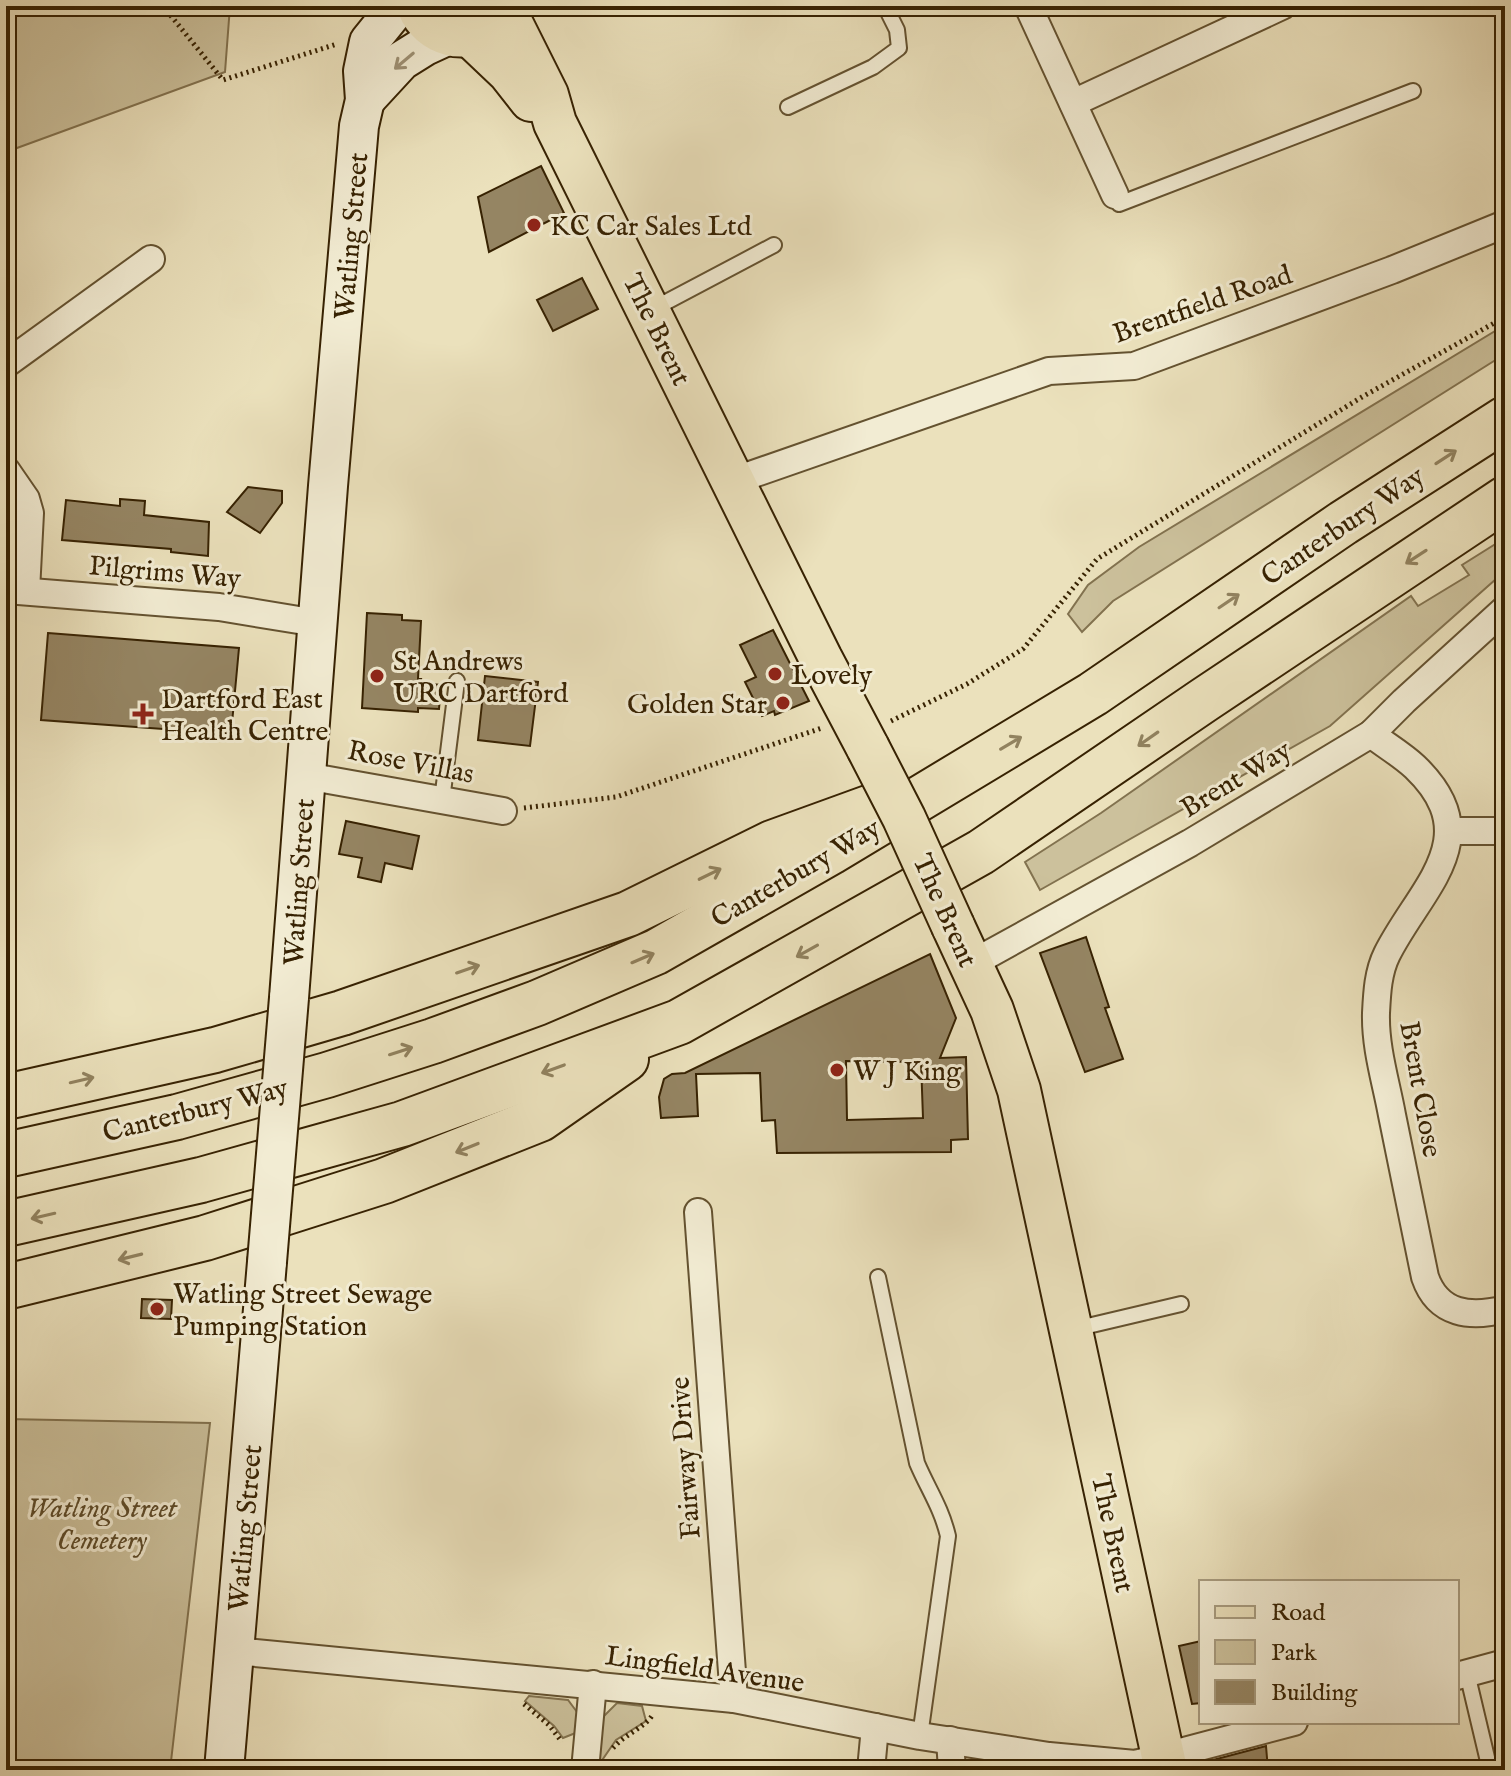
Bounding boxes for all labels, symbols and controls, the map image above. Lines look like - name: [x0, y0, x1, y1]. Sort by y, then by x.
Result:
- one-way arrow: [395, 52, 415, 70]
- street label: Watling Street: [328, 151, 377, 321]
- place label: KC Car Sales Ltd: [550, 210, 752, 245]
- marker: KC Car Sales Ltd: [525, 216, 543, 234]
- street label: Brentfield Road: [1109, 258, 1297, 352]
- street label: The Brent: [614, 268, 698, 392]
- one-way arrow: [1434, 448, 1456, 465]
- street label: Canterbury Way: [1255, 459, 1432, 595]
- street label: Pilgrims Way: [87, 549, 242, 598]
- one-way arrow: [1406, 549, 1428, 566]
- one-way arrow: [1218, 593, 1240, 609]
- place label: St Andrews URC Dartford: [393, 645, 568, 712]
- place label: Lovely: [791, 659, 872, 694]
- marker: Lovely: [766, 665, 784, 683]
- marker: St Andrews URC Dartford: [368, 667, 386, 685]
- place label: Dartford East Health Centre: [161, 683, 329, 750]
- place label: Golden Star: [627, 688, 767, 723]
- marker: Golden Star: [774, 694, 792, 712]
- marker: Dartford East Health Centre: [132, 703, 154, 725]
- one-way arrow: [1137, 731, 1159, 747]
- street label: Brent Way: [1175, 733, 1298, 827]
- street label: Rose Villas: [344, 734, 477, 793]
- one-way arrow: [999, 735, 1022, 751]
- street label: Watling Street: [277, 797, 324, 967]
- street label: Canterbury Way: [705, 811, 887, 937]
- street label: The Brent: [903, 849, 984, 973]
- one-way arrow: [697, 866, 721, 881]
- one-way arrow: [796, 944, 820, 959]
- one-way arrow: [631, 949, 655, 964]
- one-way arrow: [455, 960, 480, 975]
- street label: Brent Close: [1390, 1019, 1449, 1160]
- one-way arrow: [388, 1043, 413, 1057]
- place label: W J King: [853, 1055, 962, 1090]
- marker: W J King: [828, 1061, 846, 1079]
- one-way arrow: [541, 1063, 566, 1077]
- street label: Canterbury Way: [99, 1071, 292, 1151]
- one-way arrow: [69, 1072, 94, 1087]
- one-way arrow: [455, 1142, 480, 1156]
- one-way arrow: [31, 1209, 56, 1224]
- one-way arrow: [117, 1250, 143, 1265]
- place label: Watling Street Sewage Pumping Station: [173, 1278, 433, 1345]
- marker: Watling Street Sewage Pumping Station: [148, 1300, 166, 1318]
- street label: Fairway Drive: [663, 1375, 710, 1540]
- street label: Watling Street: [222, 1443, 271, 1613]
- street label: The Brent: [1082, 1471, 1141, 1596]
- park label: Watling Street Cemetery: [27, 1492, 178, 1559]
- legend: [1199, 1580, 1459, 1724]
- text: Road: [1271, 1598, 1325, 1629]
- text: Park: [1271, 1638, 1317, 1669]
- street label: Lingfield Avenue: [603, 1639, 807, 1702]
- text: Building: [1271, 1678, 1358, 1709]

